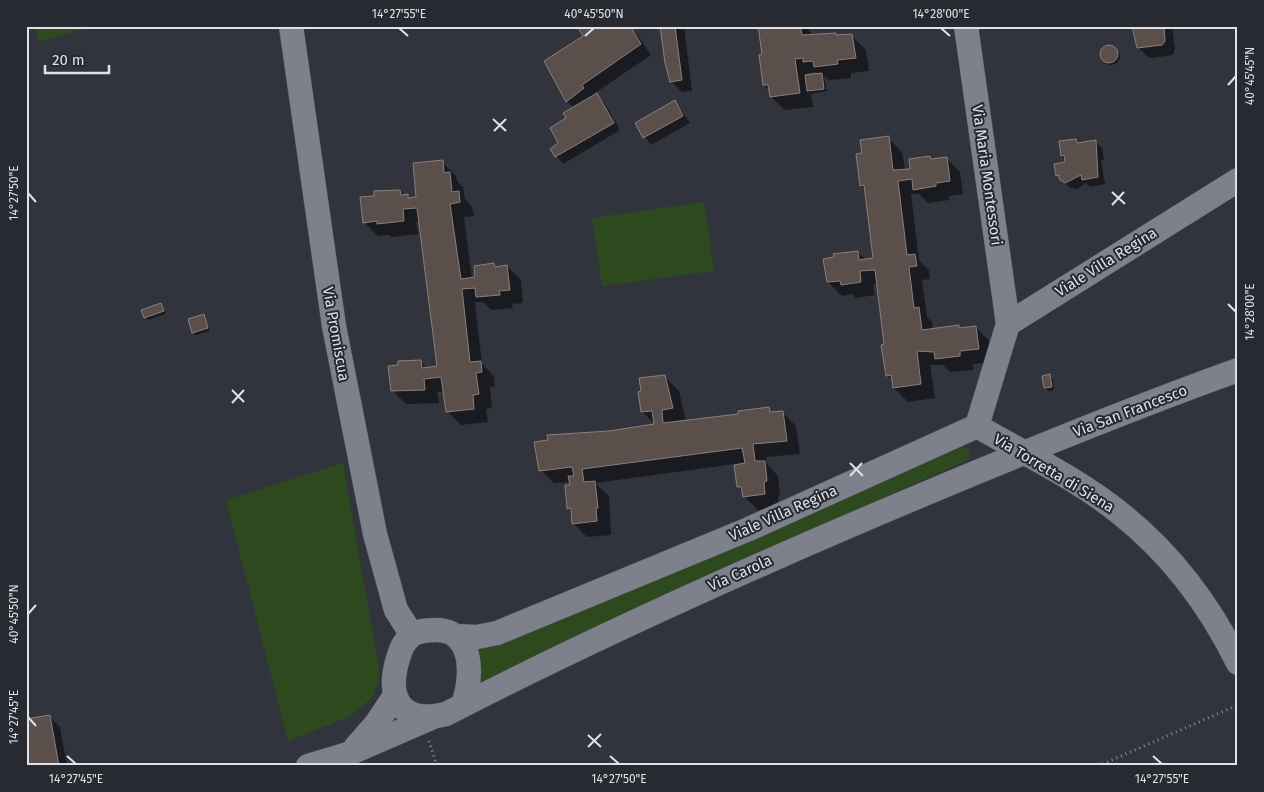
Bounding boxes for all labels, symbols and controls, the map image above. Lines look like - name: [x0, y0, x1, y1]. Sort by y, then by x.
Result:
- text: 14°27'55"E: [372, 7, 426, 21]
- text: 40°45'50"N: [564, 7, 624, 21]
- text: 14°28'00"E: [912, 7, 970, 21]
- scale bar: [45, 42, 109, 74]
- text: 40°45'45"N: [1243, 47, 1257, 105]
- text: 20 m: [52, 51, 85, 69]
- street label: Via Maria Montessori: [968, 103, 1006, 247]
- text: 14°27'50"E: [7, 165, 21, 221]
- street label: Viale Villa Regina: [1052, 224, 1160, 300]
- text: 14°28'00"E: [1243, 283, 1257, 341]
- street label: Via Promiscua: [319, 286, 353, 382]
- street label: Via San Francesco: [1071, 381, 1189, 441]
- street label: Via Torretta di Siena: [991, 430, 1117, 516]
- street label: Viale Villa Regina: [726, 481, 840, 545]
- street label: Via Carola: [705, 551, 775, 595]
- text: 40°45'50"N: [7, 584, 21, 644]
- text: 14°27'45"E: [7, 690, 21, 744]
- text: 14°27'45"E: [49, 772, 103, 786]
- text: 14°27'50"E: [591, 772, 647, 786]
- text: 14°27'55"E: [1135, 772, 1189, 786]

